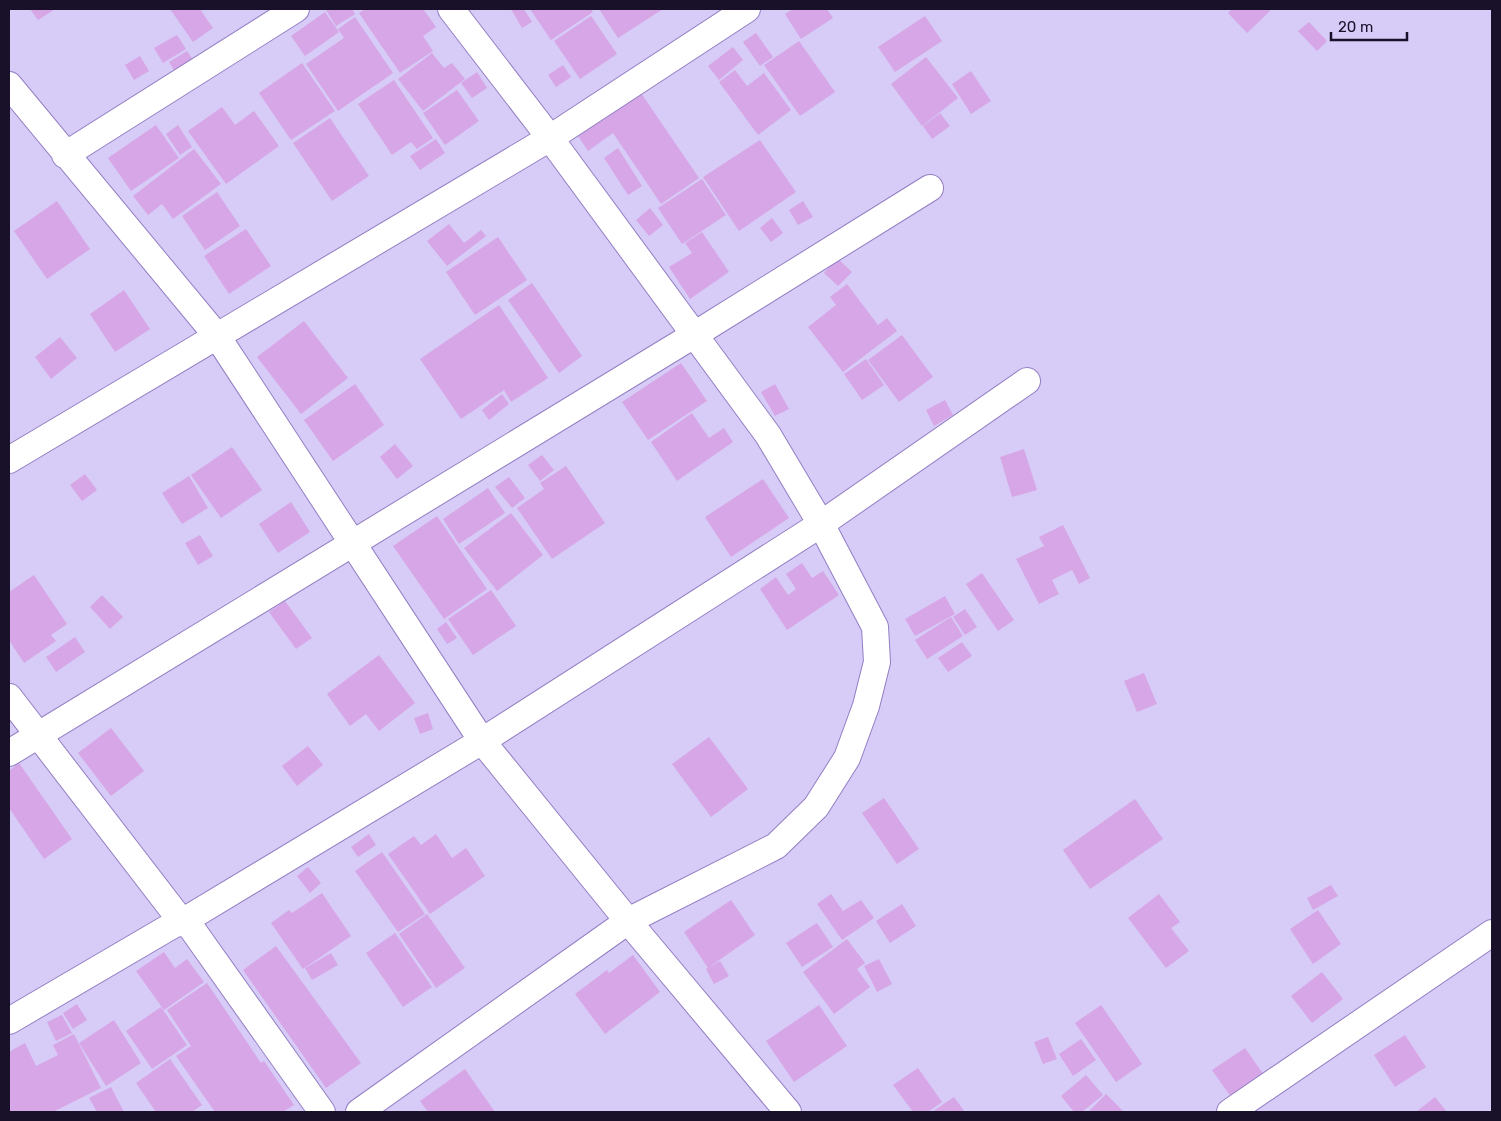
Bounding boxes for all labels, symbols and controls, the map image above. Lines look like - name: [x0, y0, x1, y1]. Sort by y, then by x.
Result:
- scale bar: [1331, 10, 1407, 42]
- text: 20 m: [1338, 18, 1373, 36]

